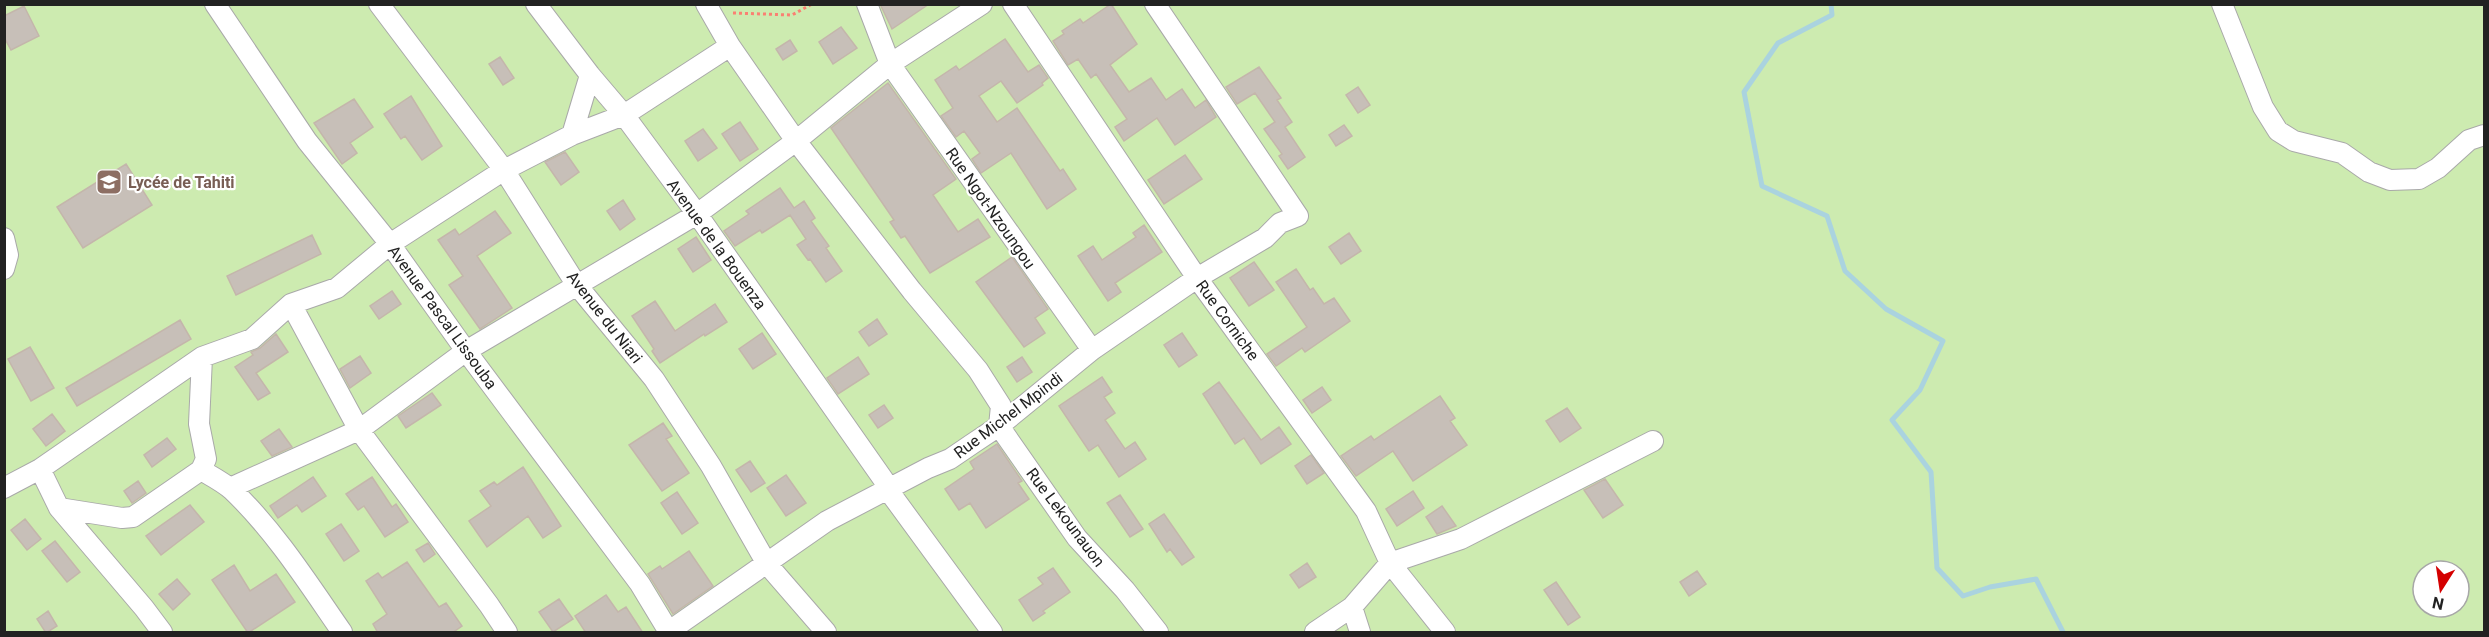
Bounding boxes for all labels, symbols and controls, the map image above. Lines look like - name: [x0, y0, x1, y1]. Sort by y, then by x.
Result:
- street label: Rue Ngot-Nzoungou: [942, 144, 1039, 272]
- school or university icon: Lycée de Tahiti: [94, 167, 124, 197]
- place label: Lycée de Tahiti: [128, 173, 235, 192]
- street label: Avenue de la Bouenza: [663, 176, 770, 313]
- street label: Avenue Pascal Lissouba: [384, 242, 501, 393]
- street label: Avenue du Niari: [563, 268, 646, 367]
- street label: Rue Corniche: [1192, 276, 1263, 364]
- street label: Rue Michel Mpindi: [950, 368, 1066, 462]
- street label: Rue Lekounauon: [1022, 464, 1109, 570]
- north arrow: [2411, 559, 2471, 619]
- text: N: [2430, 593, 2445, 614]

